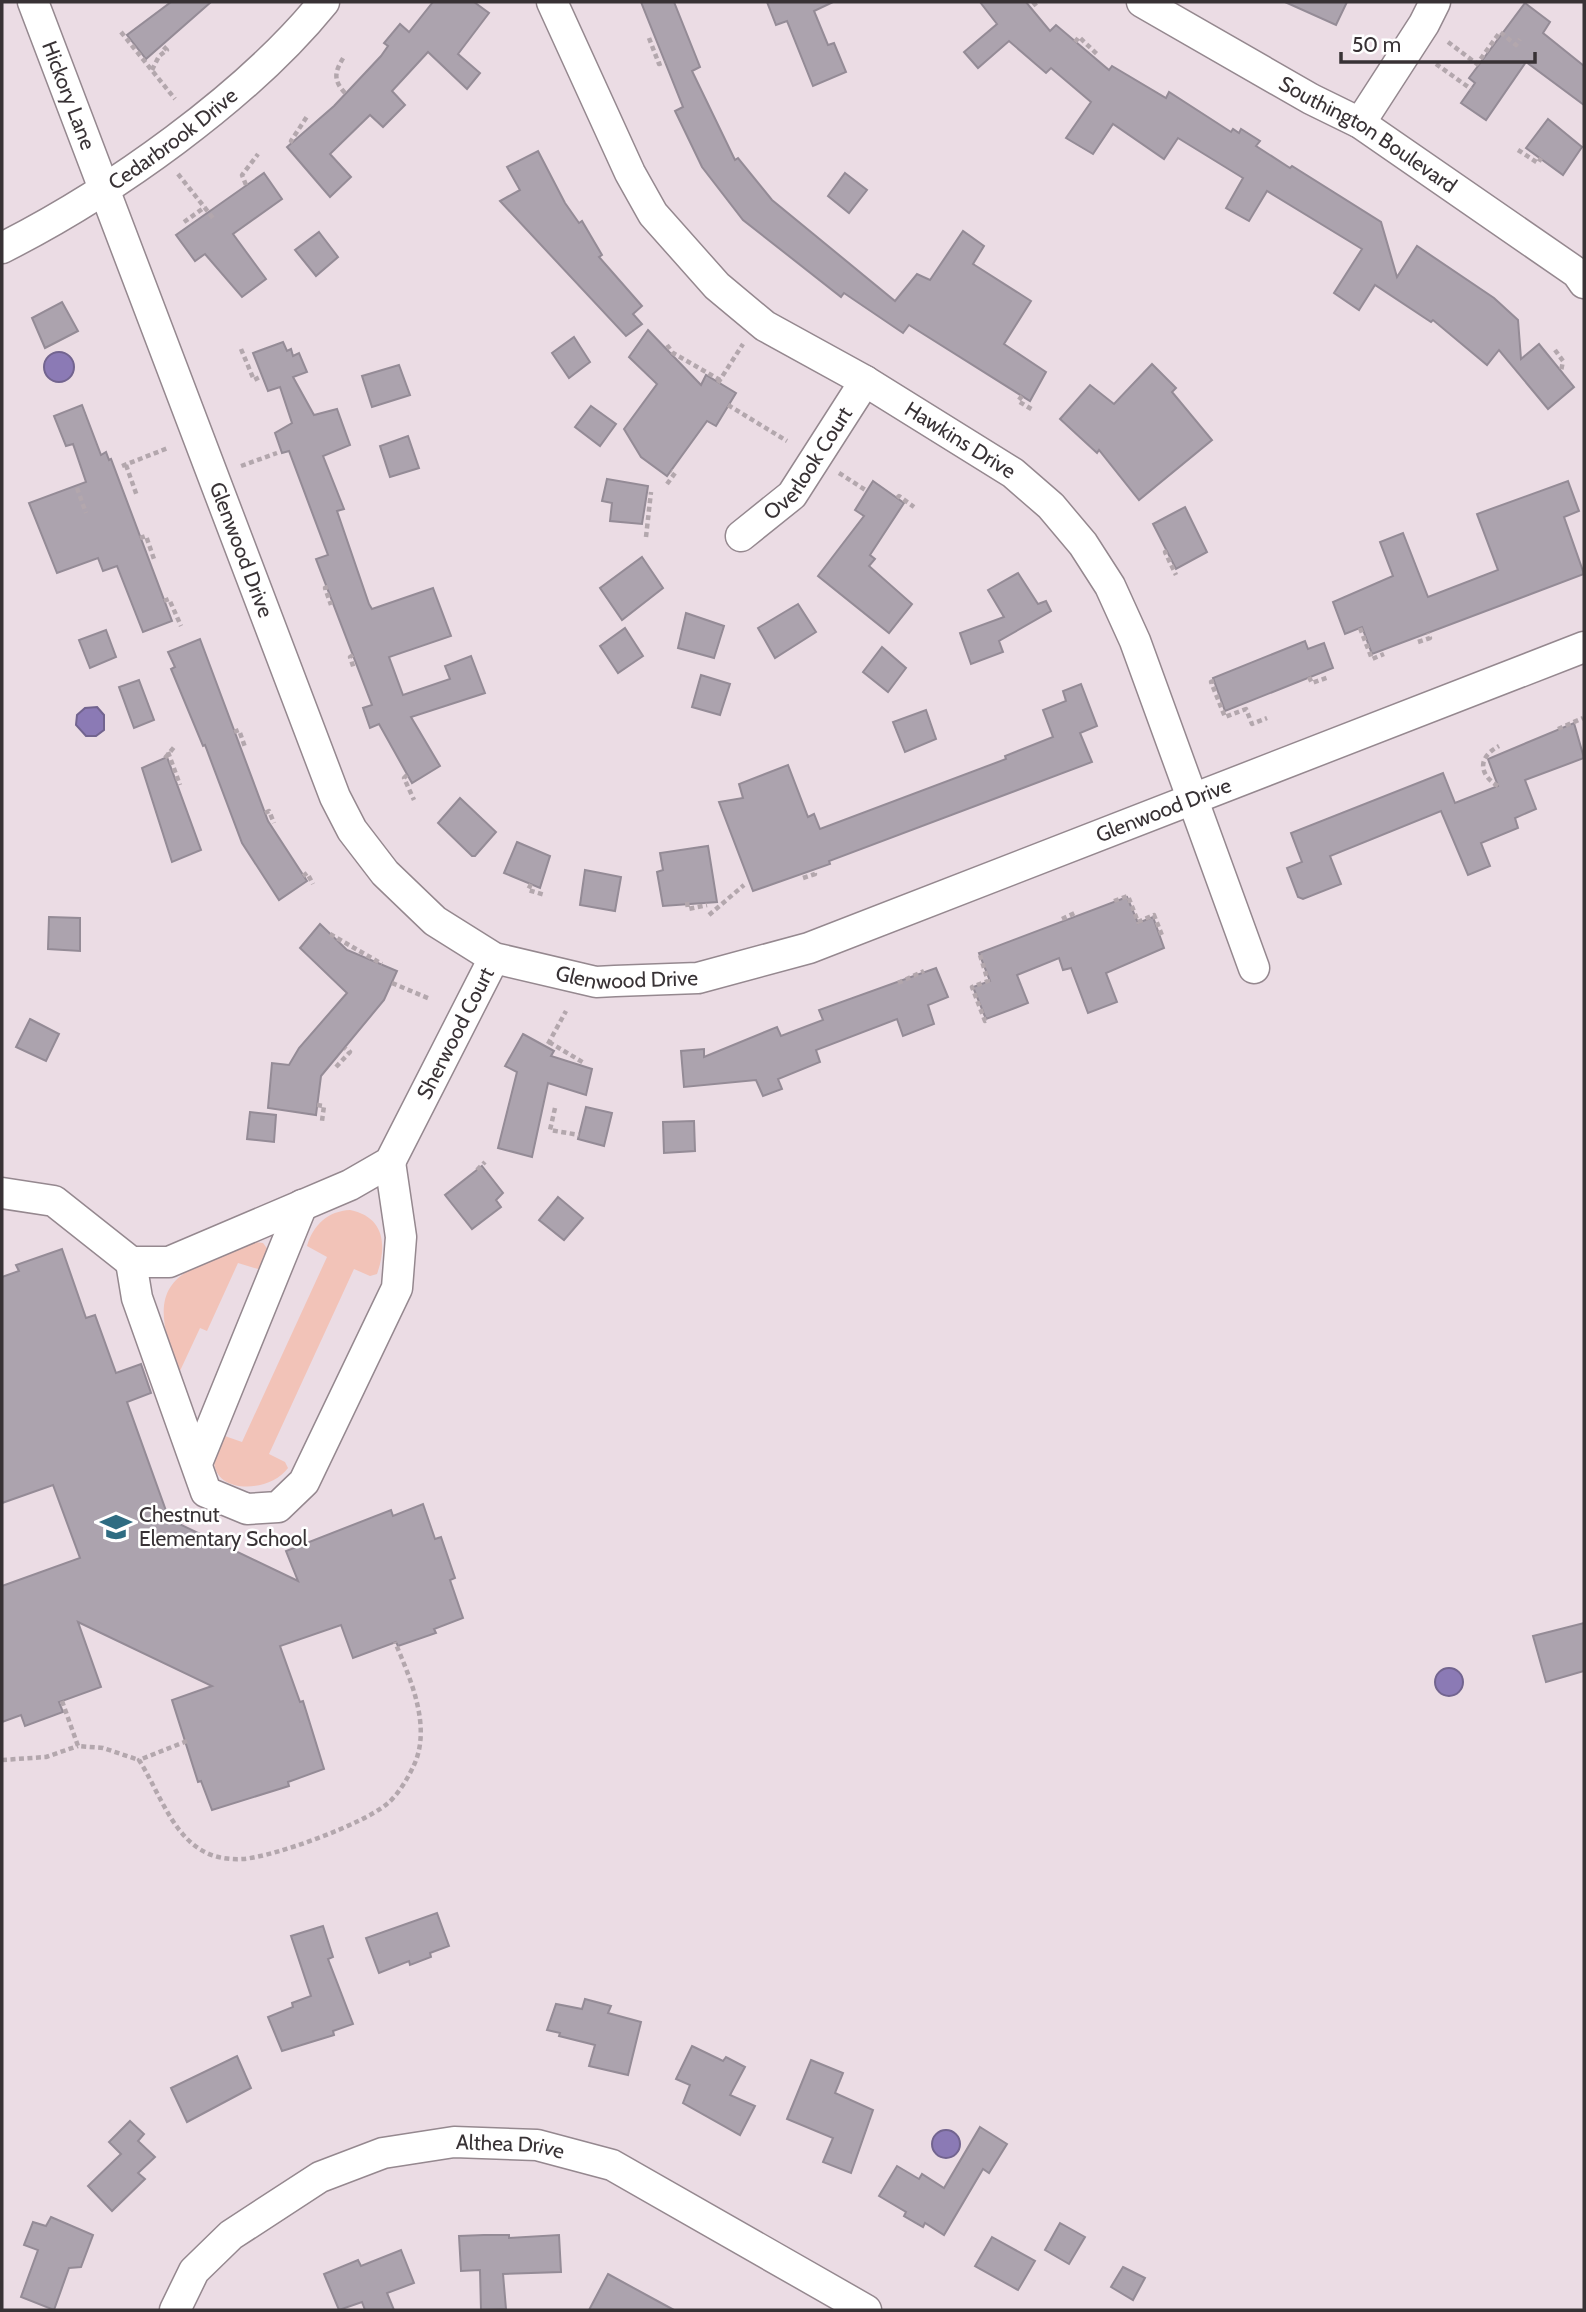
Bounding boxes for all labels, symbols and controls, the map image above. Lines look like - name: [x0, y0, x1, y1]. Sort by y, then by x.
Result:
- scale bar: [1341, 21, 1535, 65]
- text: 50 m: [1352, 32, 1401, 57]
- street label: Hickory Lane: [37, 37, 101, 153]
- street label: Southington Boulevard: [1275, 70, 1462, 198]
- street label: Cedarbrook Drive: [104, 82, 242, 195]
- street label: Hawkins Drive: [900, 396, 1021, 484]
- street label: Overlook Court: [758, 402, 857, 525]
- street label: Glenwood Drive: [204, 478, 279, 621]
- street label: Glenwood Drive: [1092, 772, 1235, 847]
- street label: Glenwood Drive: [553, 960, 699, 994]
- street label: Sherwood Court: [411, 963, 499, 1103]
- place label: Chestnut Elementary School: [139, 1502, 307, 1551]
- school or university icon: Chestnut Elementary School: [99, 1510, 133, 1544]
- street label: Althea Drive: [456, 2129, 568, 2164]

